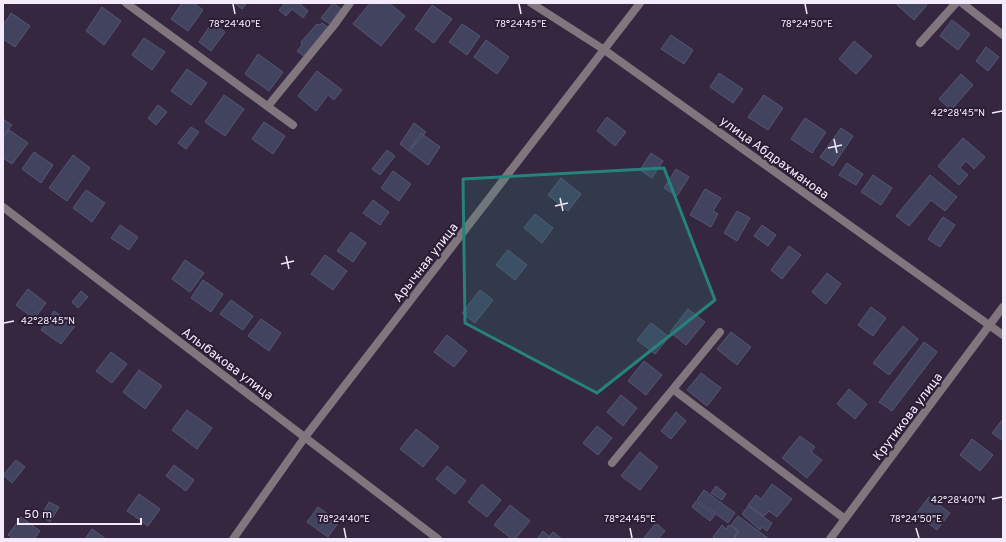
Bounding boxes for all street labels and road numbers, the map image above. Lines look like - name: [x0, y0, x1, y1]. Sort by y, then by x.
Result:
- street label: улица Абдрахманова: [716, 114, 831, 204]
- street label: Арычная улица: [391, 220, 463, 306]
- street label: Алыбакова улица: [178, 325, 276, 404]
- street label: Крутикова улица: [870, 370, 947, 464]

